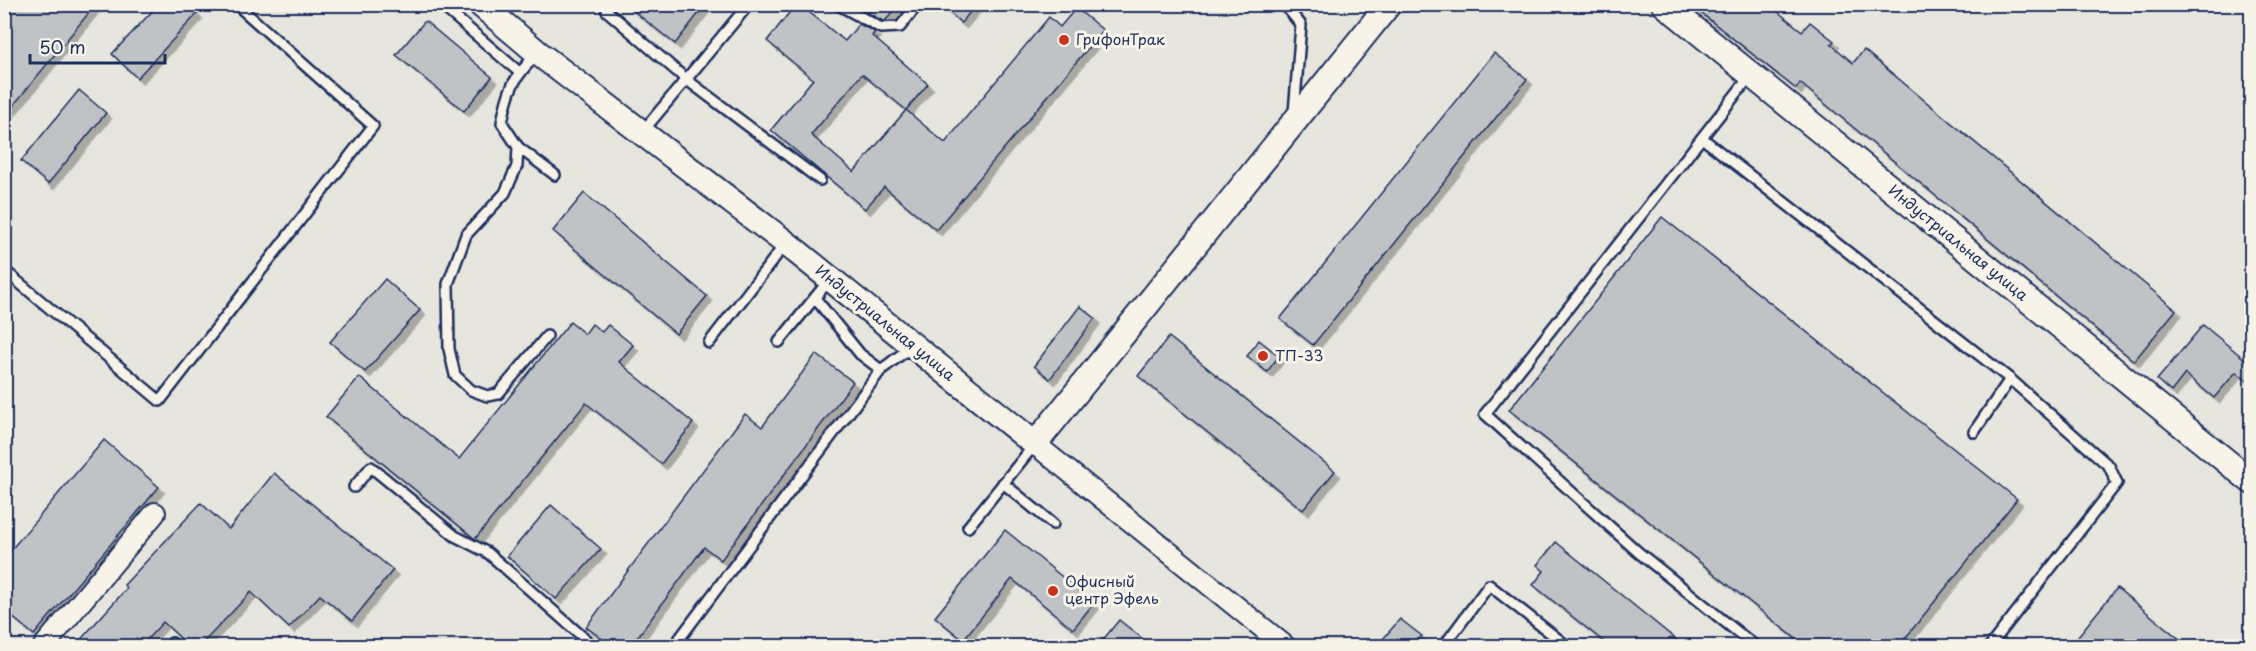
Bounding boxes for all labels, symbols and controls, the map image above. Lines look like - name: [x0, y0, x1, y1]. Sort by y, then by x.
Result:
- scale bar: [30, 27, 165, 65]
- place label: ГрифонТрак: [1076, 27, 1165, 50]
- text: 50 m: [39, 33, 86, 60]
- marker: ГрифонТрак: [1057, 33, 1071, 47]
- street label: Индустриальная улица: [1884, 178, 2034, 306]
- street label: Индустриальная улица: [811, 258, 961, 386]
- place label: ТП-33: [1275, 343, 1324, 366]
- marker: ТП-33: [1256, 349, 1270, 363]
- place label: Офисный центр Эфель: [1065, 569, 1159, 609]
- marker: Офисный центр Эфель: [1046, 584, 1060, 598]

